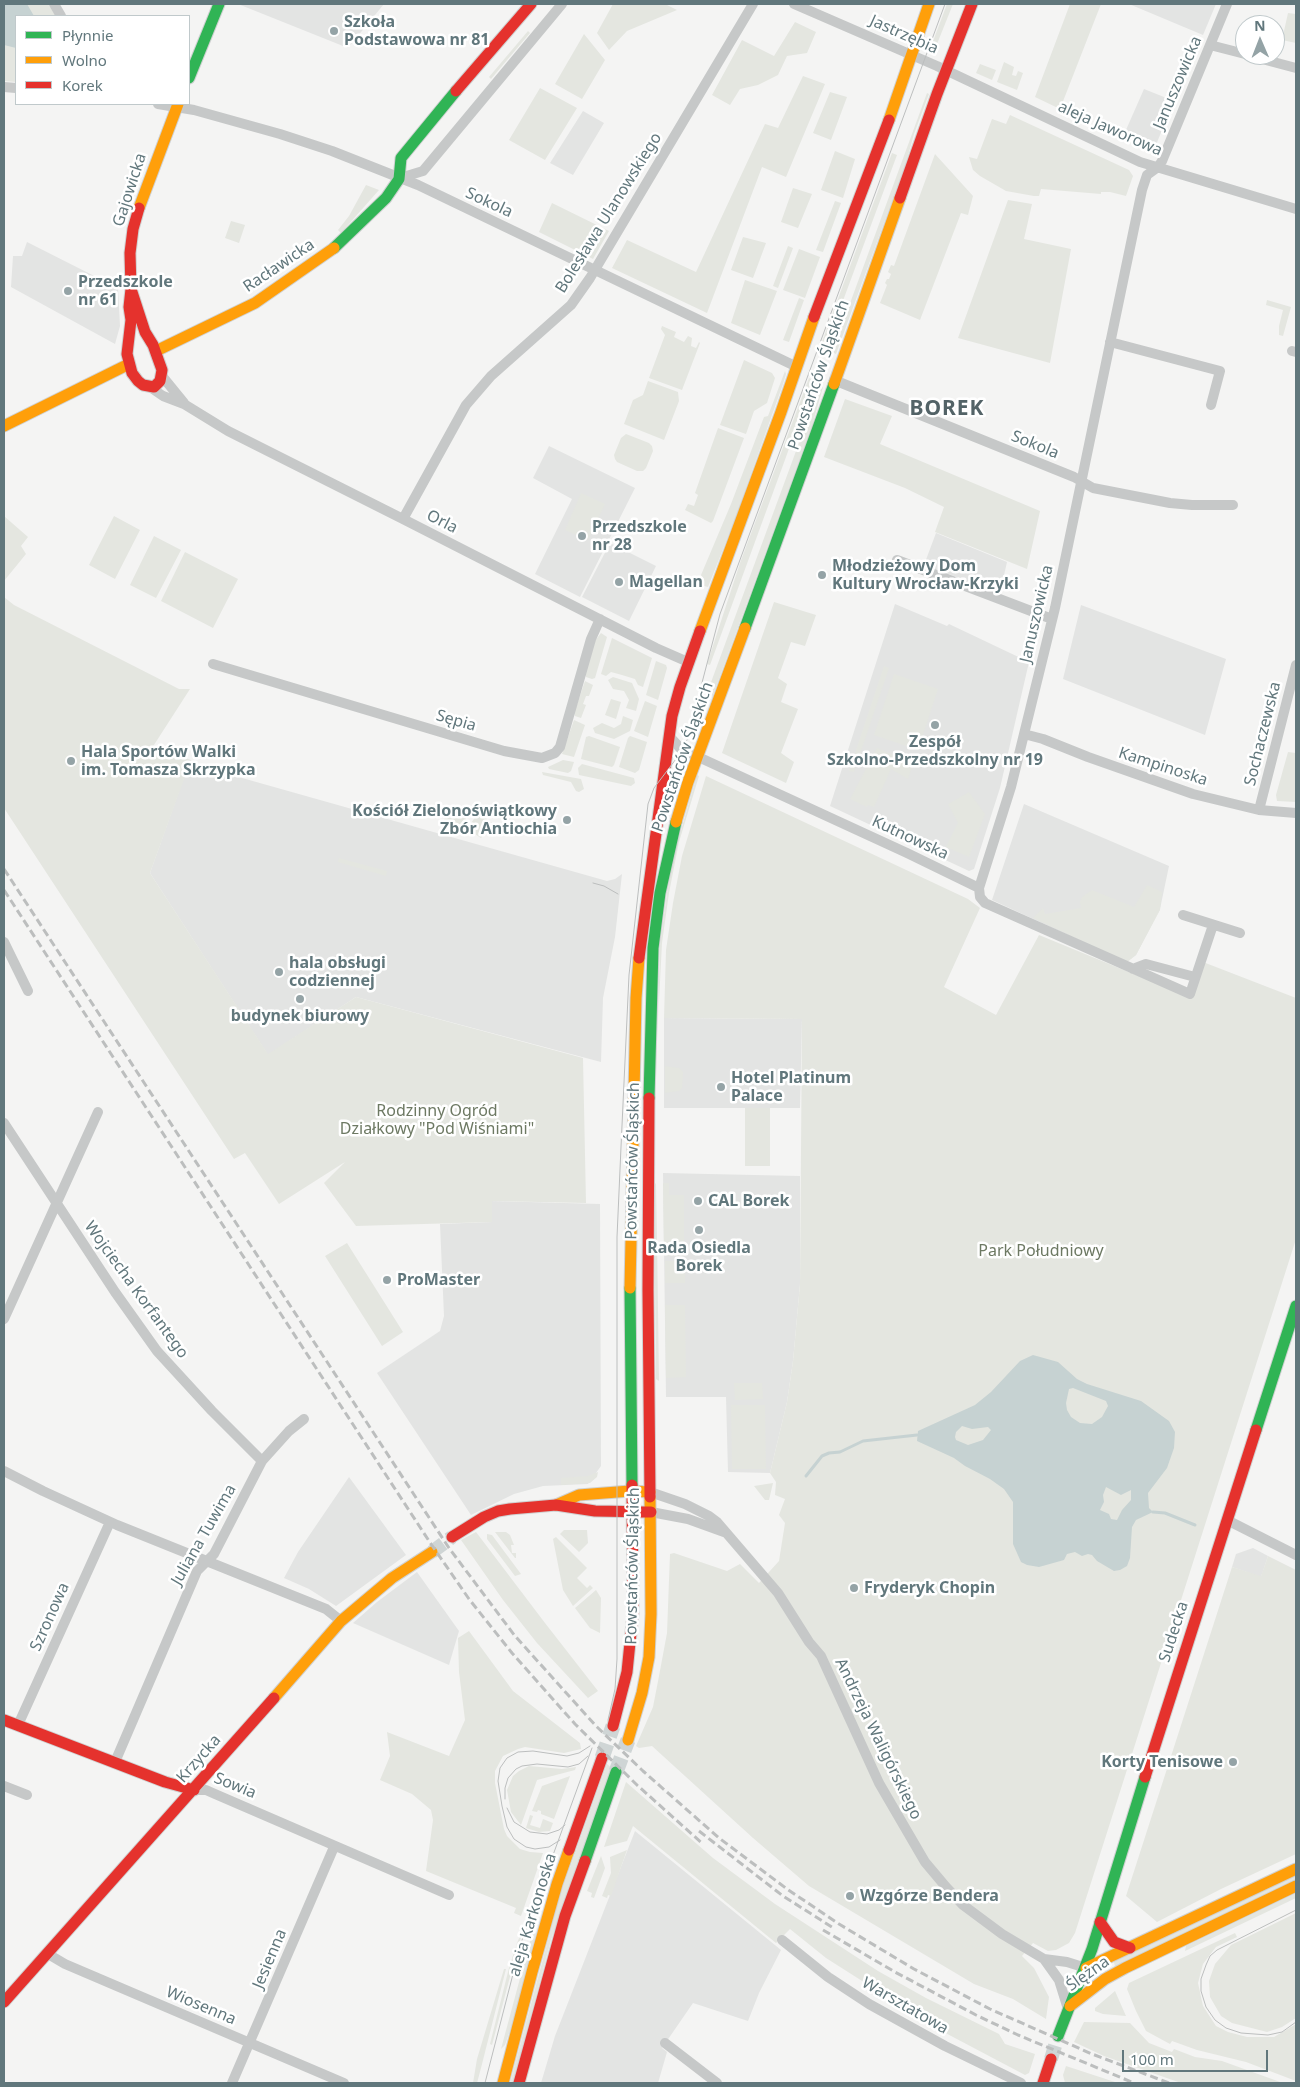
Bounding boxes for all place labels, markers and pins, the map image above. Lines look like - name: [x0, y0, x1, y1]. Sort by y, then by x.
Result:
- place label: Szkoła Podstawowa nr 81: [344, 12, 489, 50]
- marker: Szkoła Podstawowa nr 81: [328, 25, 340, 37]
- place label: Przedszkole nr 61: [78, 272, 173, 310]
- marker: Przedszkole nr 61: [62, 285, 74, 297]
- place label: Przedszkole nr 28: [592, 517, 687, 555]
- marker: Przedszkole nr 28: [576, 530, 588, 542]
- place label: Młodzieżowy Dom Kultury Wrocław-Krzyki: [832, 556, 1019, 594]
- marker: Młodzieżowy Dom Kultury Wrocław-Krzyki: [816, 569, 828, 581]
- place label: Magellan: [629, 572, 703, 592]
- marker: Magellan: [613, 576, 625, 588]
- marker: Zespół Szkolno-Przedszkolny nr 19: [929, 719, 941, 731]
- place label: Zespół Szkolno-Przedszkolny nr 19: [827, 732, 1043, 770]
- place label: Hala Sportów Walki im. Tomasza Skrzypka: [81, 742, 256, 780]
- marker: Hala Sportów Walki im. Tomasza Skrzypka: [65, 755, 77, 767]
- place label: Kościół Zielonoświątkowy Zbór Antiochia: [352, 801, 557, 839]
- marker: Kościół Zielonoświątkowy Zbór Antiochia: [561, 814, 573, 826]
- place label: hala obsługi codziennej: [289, 953, 386, 991]
- marker: hala obsługi codziennej: [273, 966, 285, 978]
- marker: budynek biurowy: [294, 993, 306, 1005]
- place label: budynek biurowy: [231, 1006, 369, 1026]
- place label: Hotel Platinum Palace: [731, 1068, 851, 1106]
- marker: Hotel Platinum Palace: [715, 1081, 727, 1093]
- place label: CAL Borek: [708, 1191, 789, 1211]
- marker: CAL Borek: [692, 1195, 704, 1207]
- marker: Rada Osiedla Borek: [693, 1224, 705, 1236]
- place label: Rada Osiedla Borek: [647, 1238, 751, 1276]
- place label: ProMaster: [397, 1270, 480, 1290]
- marker: ProMaster: [381, 1274, 393, 1286]
- place label: Fryderyk Chopin: [864, 1578, 995, 1598]
- marker: Fryderyk Chopin: [848, 1582, 860, 1594]
- place label: Korty Tenisowe: [1101, 1752, 1223, 1772]
- marker: Korty Tenisowe: [1227, 1756, 1239, 1768]
- place label: Wzgórze Bendera: [860, 1886, 999, 1906]
- marker: Wzgórze Bendera: [844, 1890, 856, 1902]

